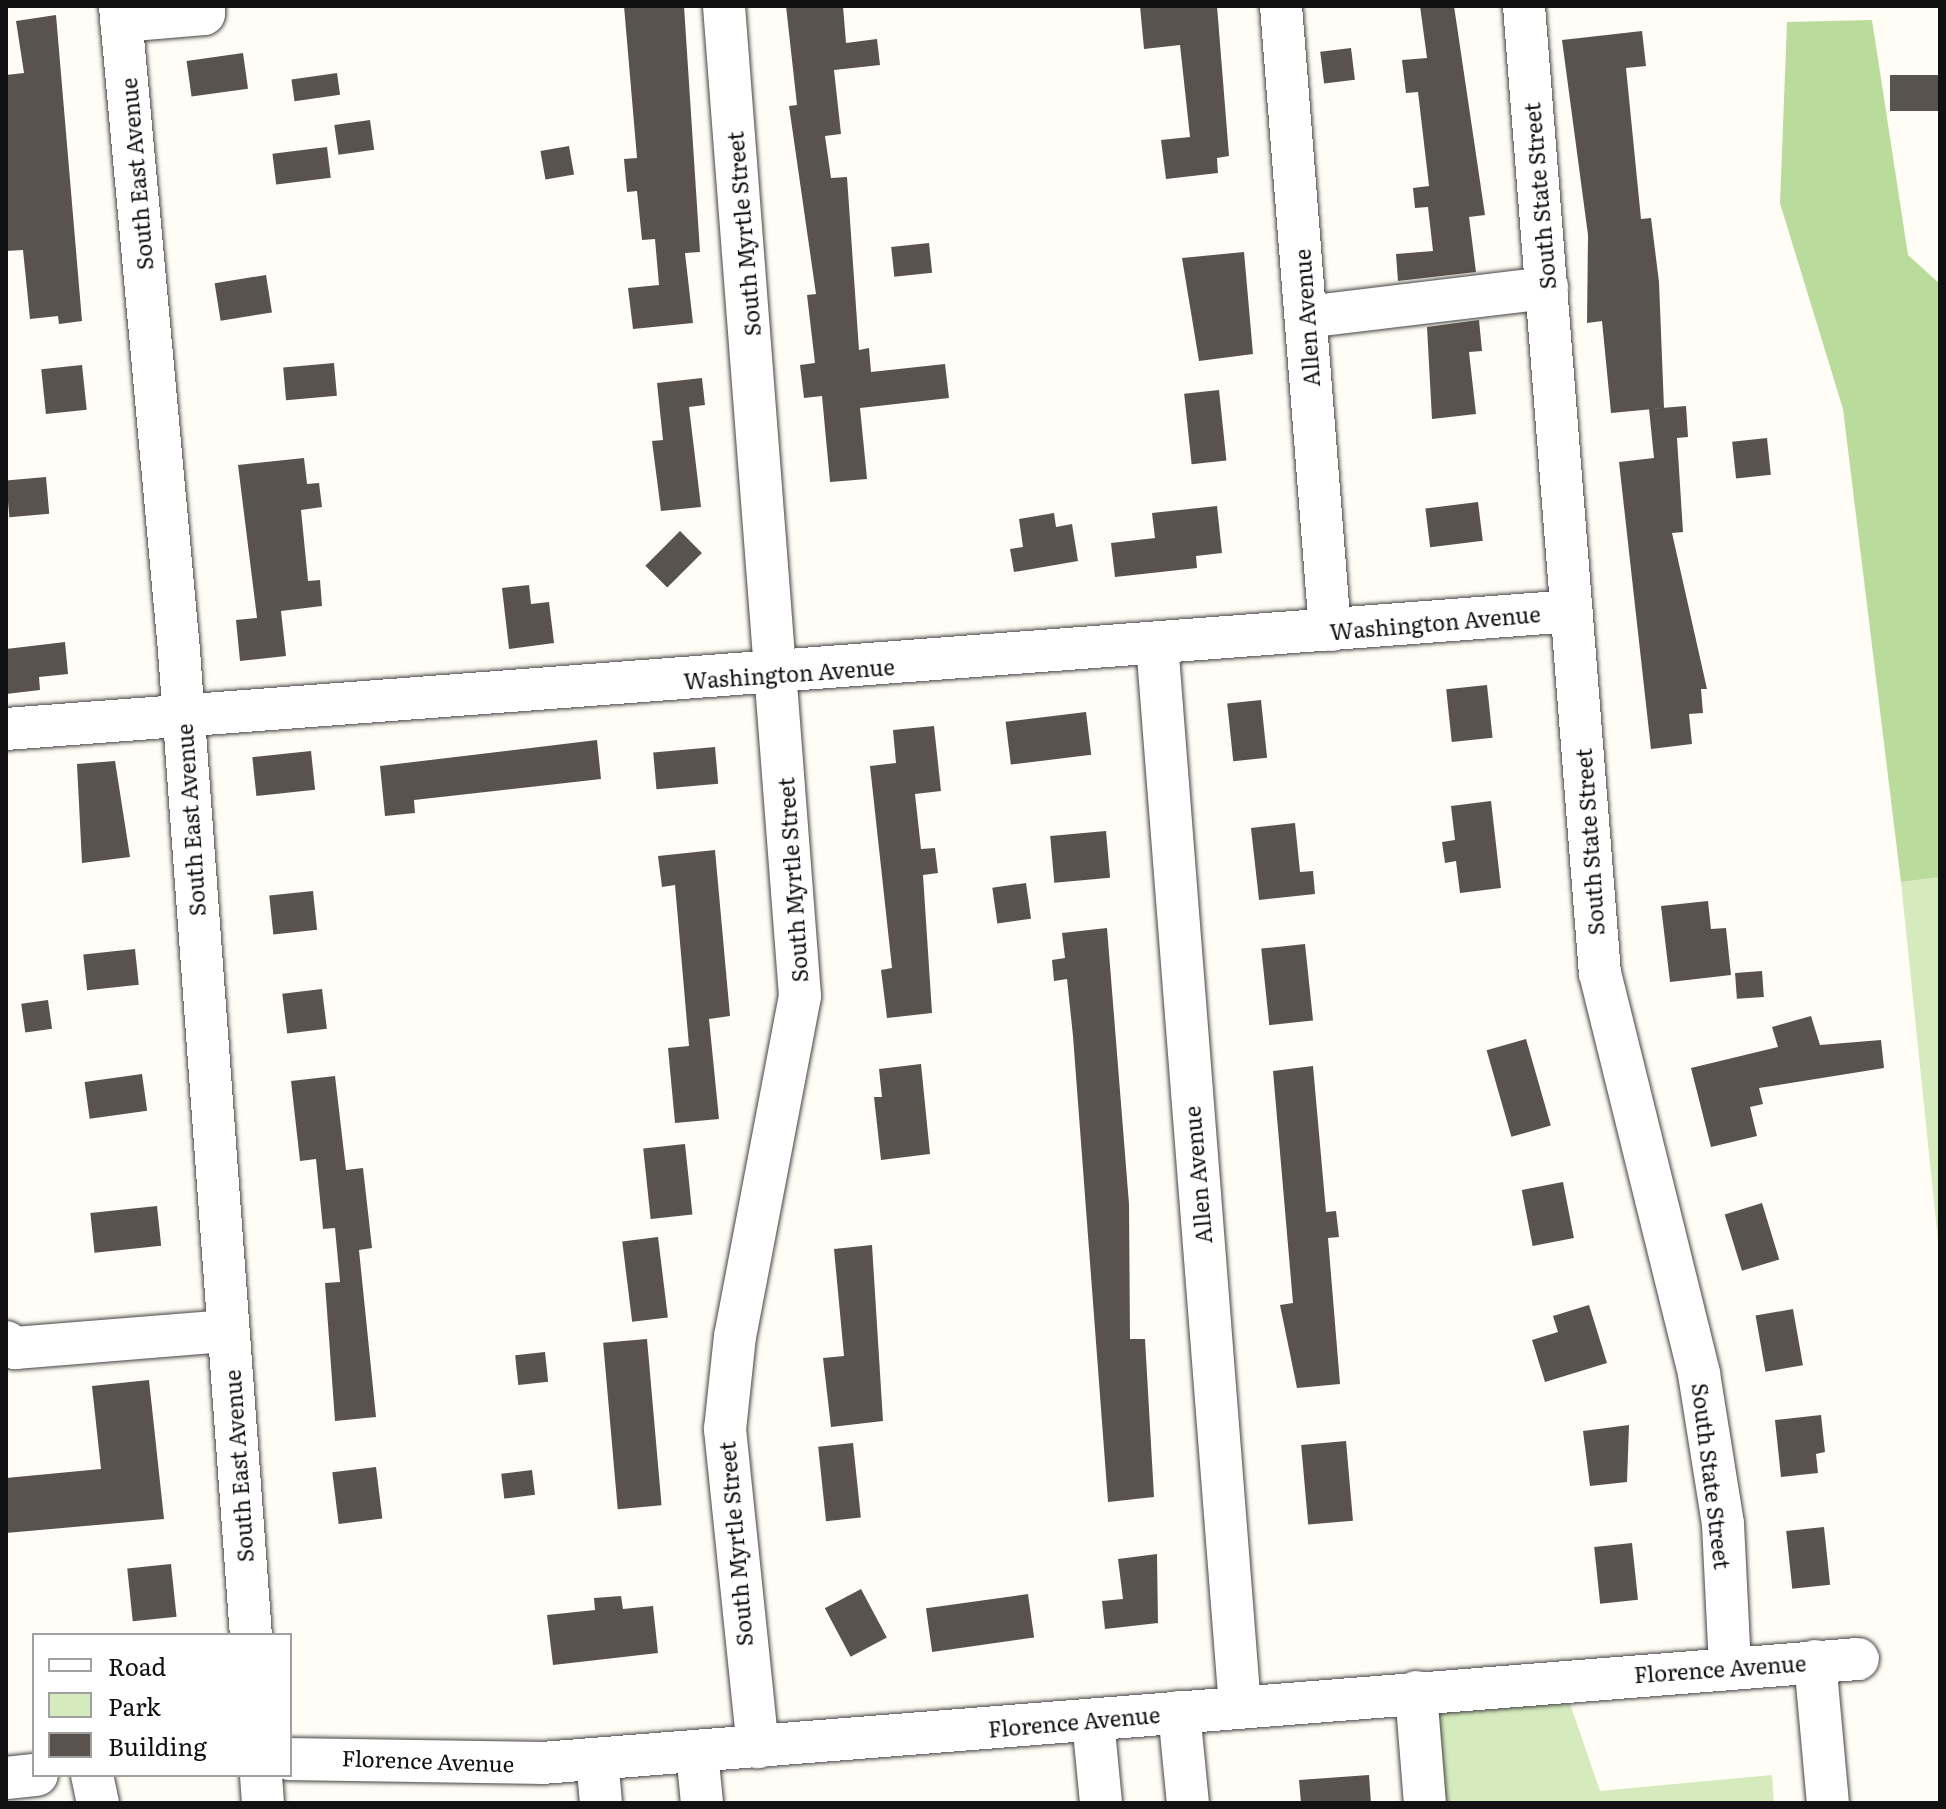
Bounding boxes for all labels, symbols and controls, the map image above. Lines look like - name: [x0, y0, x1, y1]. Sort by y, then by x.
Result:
- street label: South East Avenue: [114, 77, 158, 271]
- street label: South State Street: [1518, 101, 1560, 291]
- street label: South Myrtle Street: [721, 131, 765, 337]
- street label: Allen Avenue: [1288, 248, 1324, 388]
- street label: Washington Avenue: [1328, 600, 1542, 644]
- street label: Washington Avenue: [683, 652, 895, 694]
- street label: South East Avenue: [170, 723, 210, 917]
- street label: South State Street: [1569, 748, 1609, 936]
- street label: South Myrtle Street: [772, 777, 812, 983]
- street label: Allen Avenue: [1178, 1105, 1216, 1245]
- street label: South East Avenue: [218, 1369, 258, 1563]
- street label: South State Street: [1687, 1381, 1737, 1571]
- street label: South Myrtle Street: [713, 1441, 757, 1647]
- legend: [32, 1633, 292, 1777]
- text: Road: [108, 1648, 166, 1683]
- street label: Florence Avenue: [1633, 1649, 1807, 1687]
- text: Park: [108, 1688, 161, 1723]
- street label: Florence Avenue: [987, 1700, 1161, 1742]
- text: Building: [108, 1728, 207, 1763]
- street label: Florence Avenue: [341, 1744, 515, 1776]

